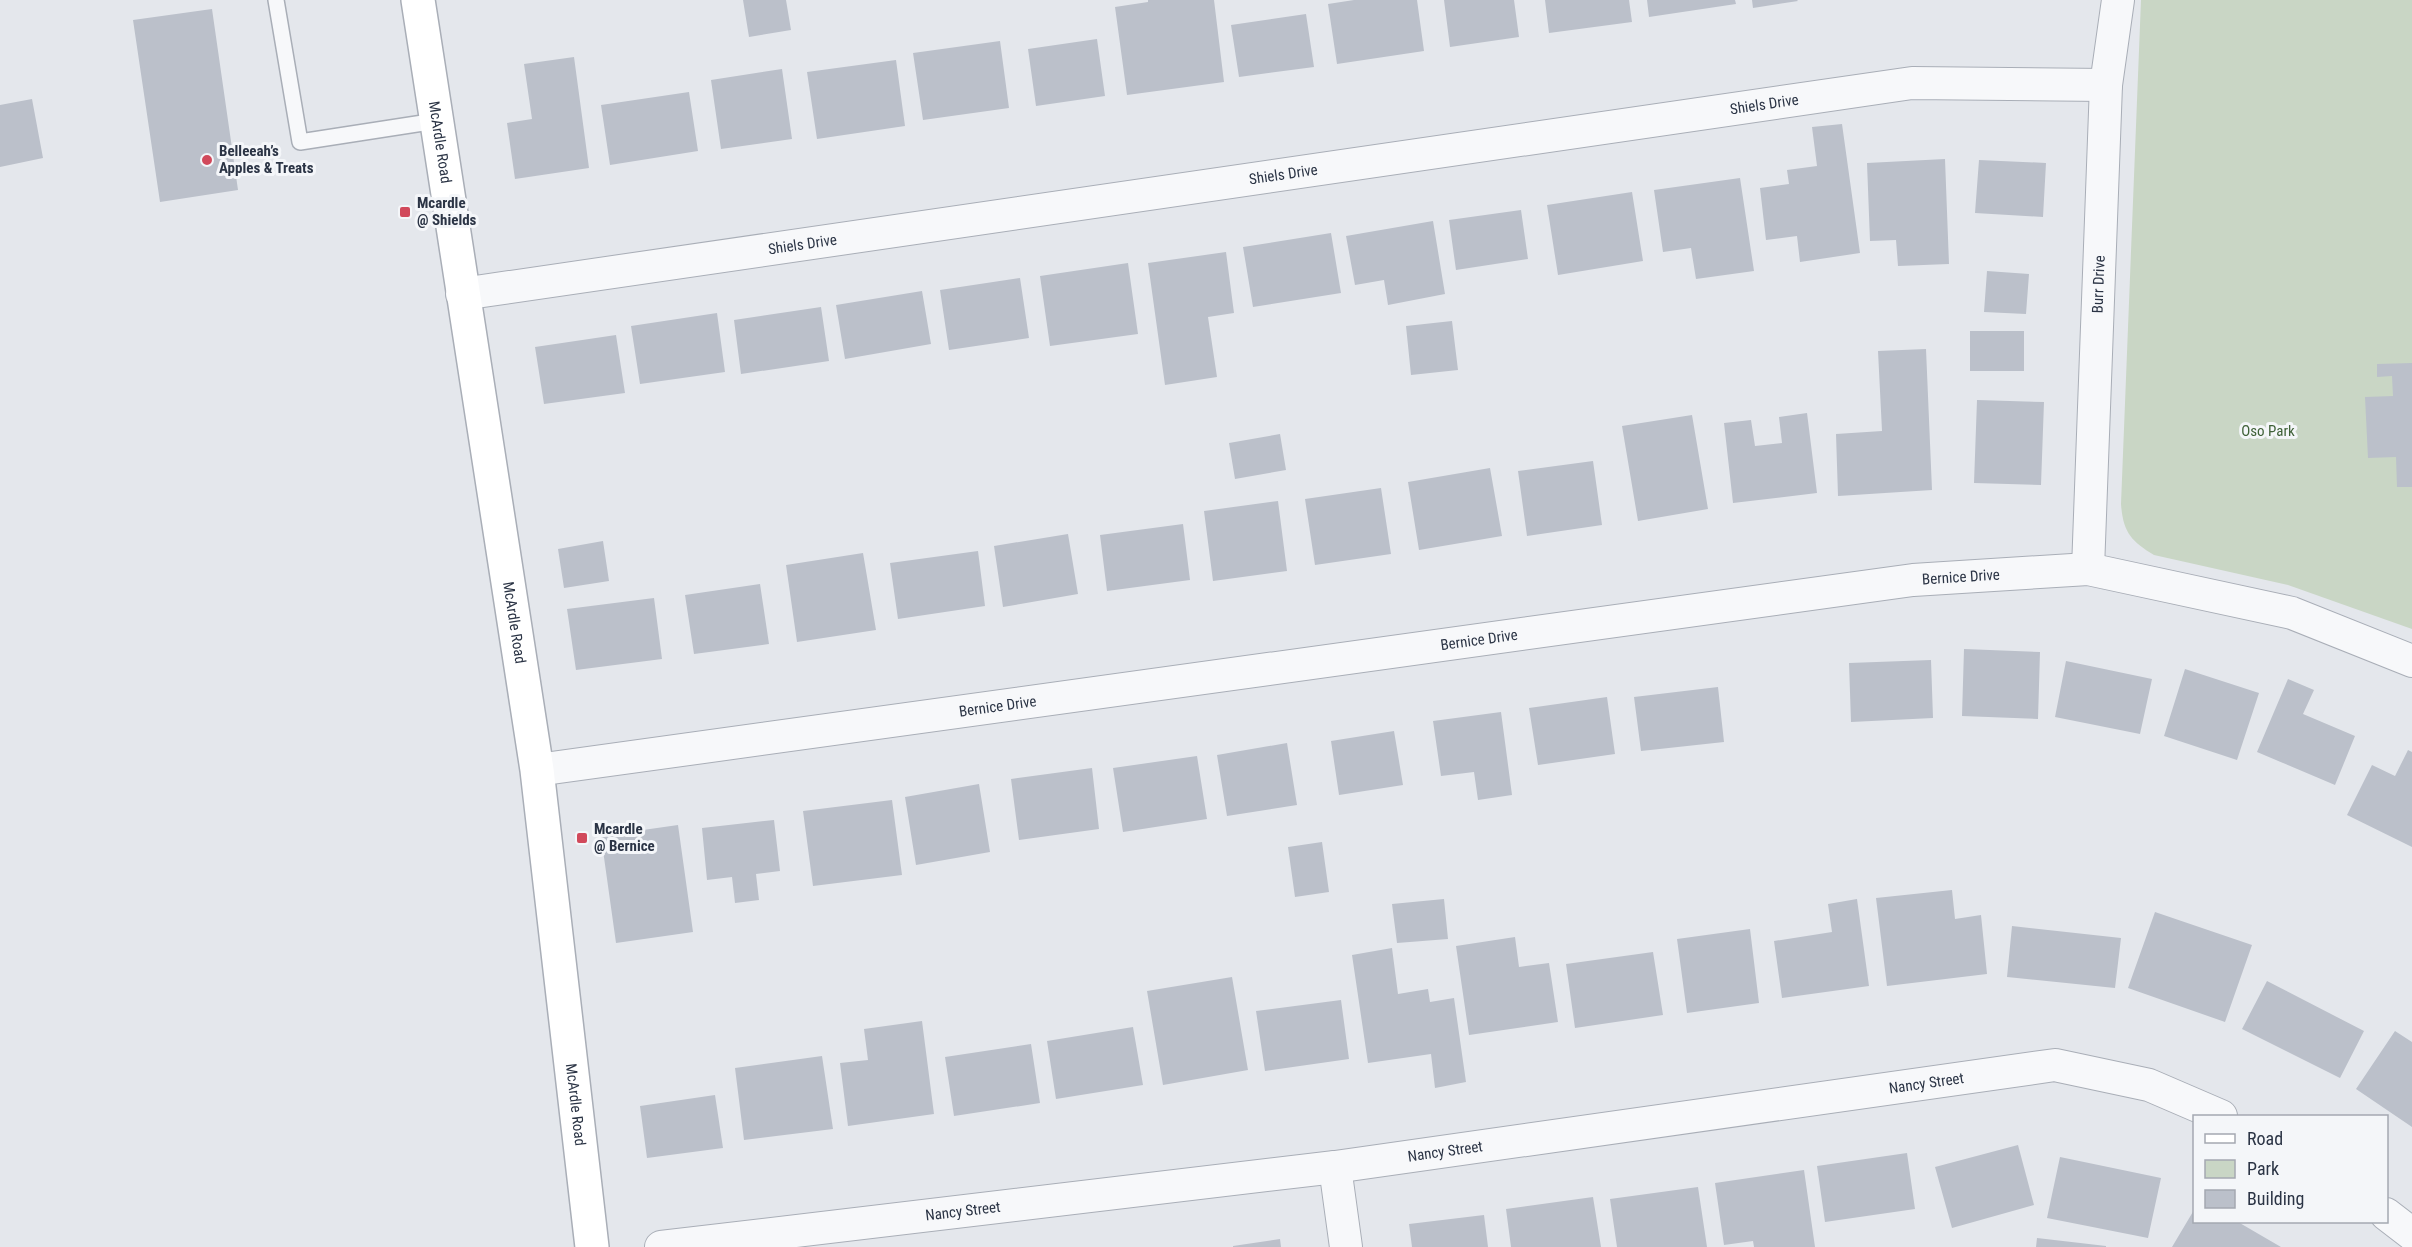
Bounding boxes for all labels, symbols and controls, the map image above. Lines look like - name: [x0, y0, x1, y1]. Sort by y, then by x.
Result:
- street label: Shiels Drive: [1729, 91, 1800, 118]
- street label: McArdle Road: [425, 100, 455, 185]
- place label: Belleeah’s Apples & Treats: [219, 142, 314, 177]
- marker: Belleeah’s Apples & Treats: [200, 153, 214, 167]
- street label: Shiels Drive: [1248, 161, 1319, 188]
- place label: Mcardle @ Shields: [417, 194, 477, 229]
- marker: Mcardle @ Shields: [398, 205, 412, 219]
- street label: Shiels Drive: [767, 231, 838, 258]
- street label: Burr Drive: [2089, 255, 2109, 314]
- park label: Oso Park: [2241, 422, 2295, 440]
- street label: Bernice Drive: [1921, 566, 2000, 588]
- street label: McArdle Road: [499, 580, 529, 665]
- street label: Bernice Drive: [1439, 626, 1519, 654]
- street label: Bernice Drive: [958, 692, 1037, 721]
- place label: Mcardle @ Bernice: [594, 820, 655, 855]
- marker: Mcardle @ Bernice: [575, 831, 589, 845]
- street label: McArdle Road: [562, 1062, 589, 1147]
- street label: Nancy Street: [1888, 1069, 1965, 1097]
- legend: [2193, 1115, 2388, 1223]
- text: Road: [2247, 1128, 2283, 1149]
- street label: Nancy Street: [1406, 1137, 1484, 1166]
- text: Park: [2247, 1158, 2279, 1179]
- text: Building: [2247, 1188, 2304, 1209]
- street label: Nancy Street: [924, 1198, 1001, 1225]

